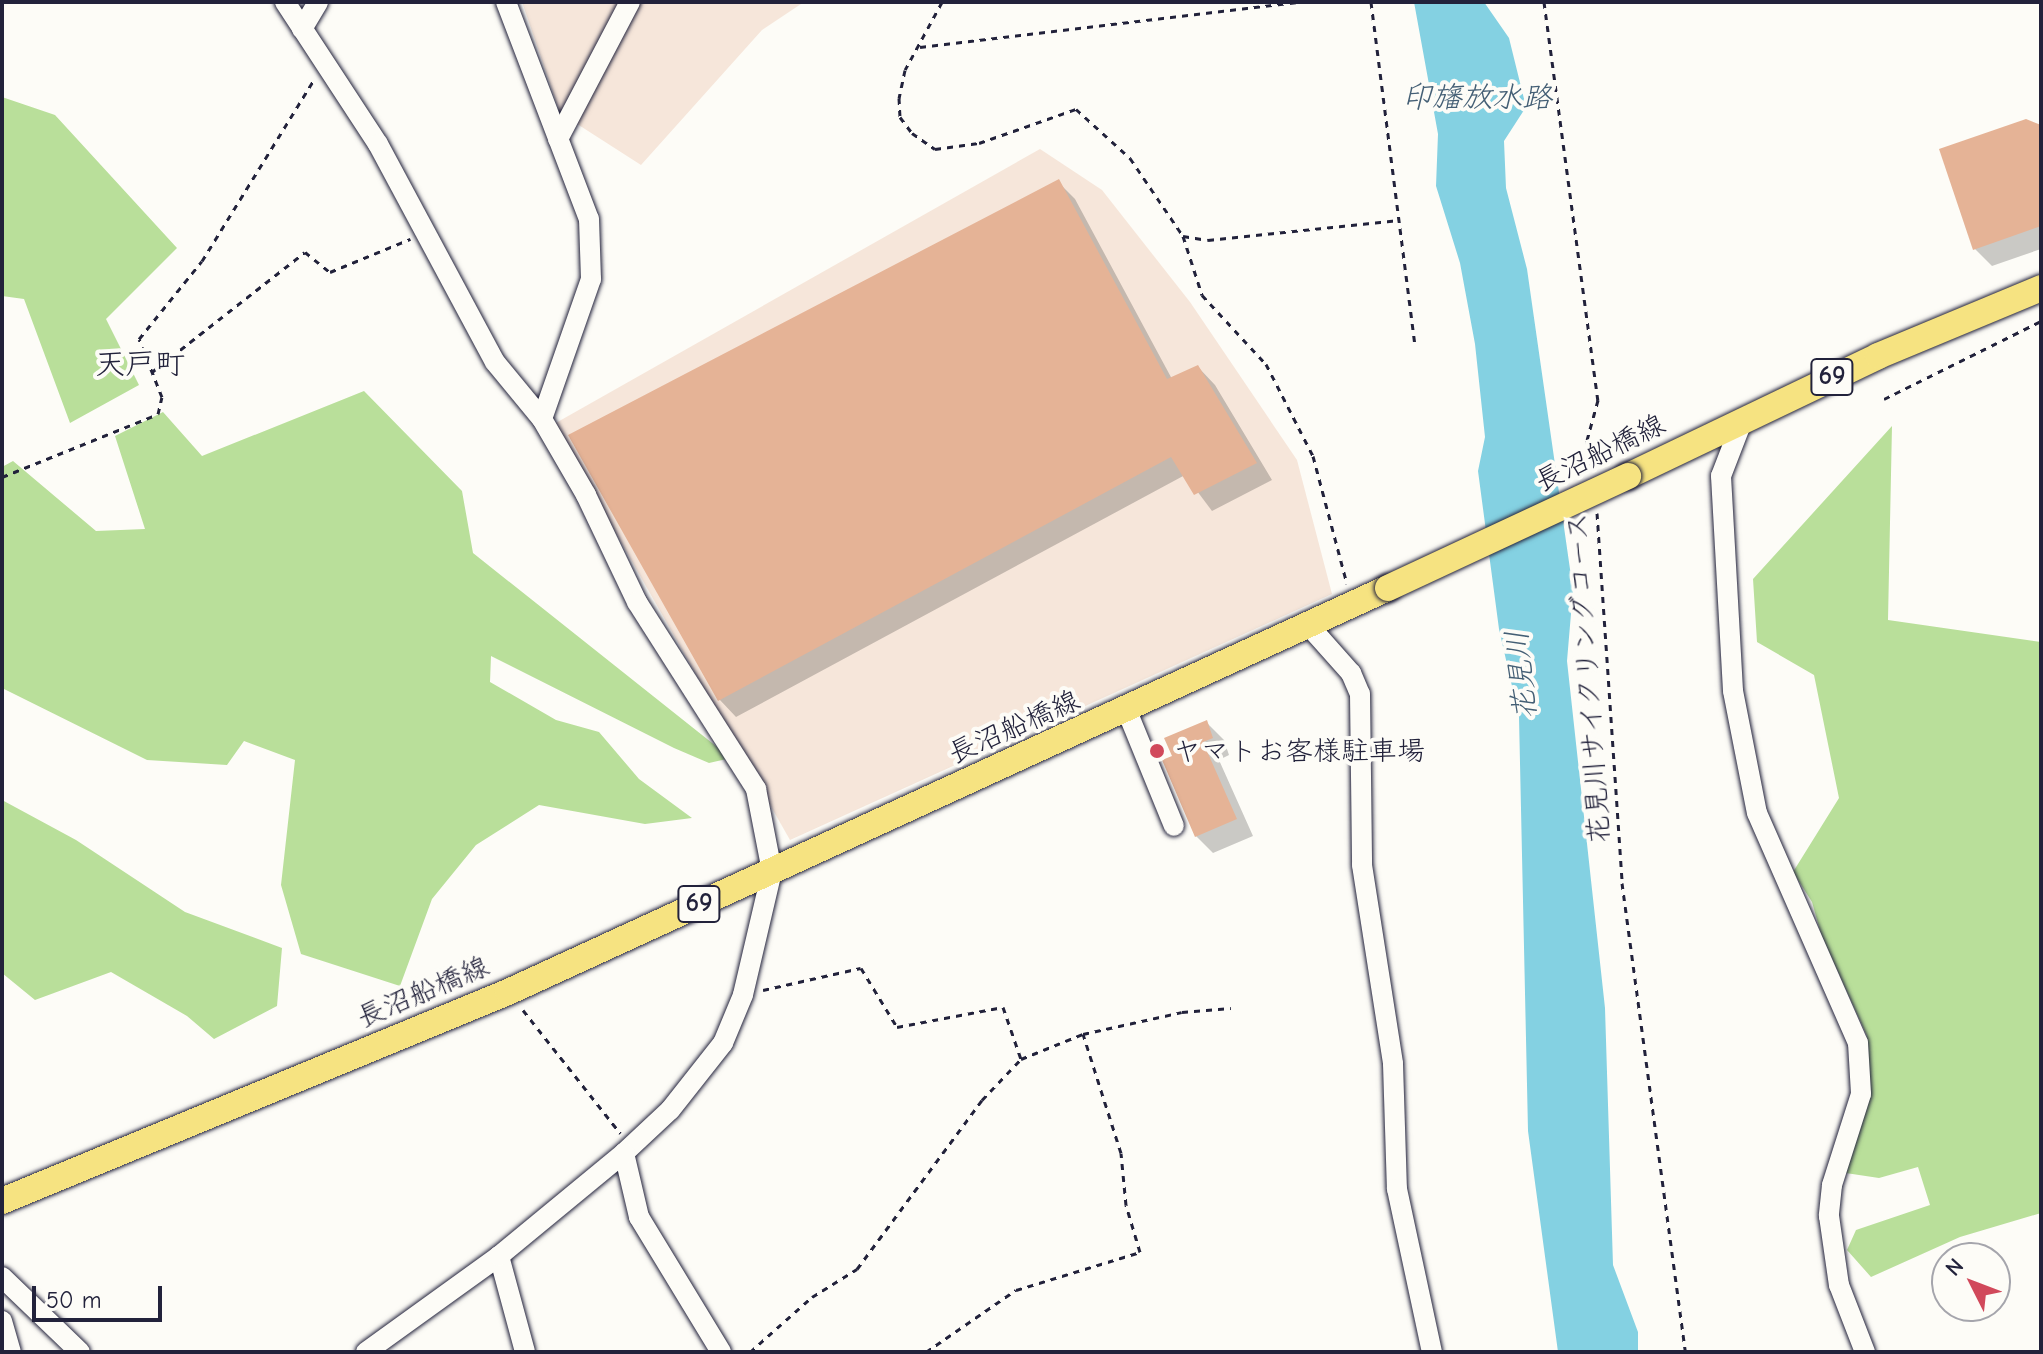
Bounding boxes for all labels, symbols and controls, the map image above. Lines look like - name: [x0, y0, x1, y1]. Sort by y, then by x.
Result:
- water label: 印旛放水路: [1402, 80, 1552, 116]
- district label: 天戸町: [95, 347, 185, 383]
- road number: 69: [1810, 355, 1854, 399]
- street label: 長沼船橋線: [1530, 407, 1670, 499]
- street label: 花見川サイクリングコース: [1560, 509, 1616, 847]
- water label: 花見川: [1499, 628, 1545, 722]
- street label: 長沼船橋線: [943, 683, 1085, 771]
- place label: ヤマトお客様駐車場: [1173, 734, 1425, 768]
- marker: ヤマトお客様駐車場: [1148, 742, 1166, 760]
- road number: 69: [677, 882, 721, 926]
- street label: 長沼船橋線: [352, 949, 494, 1035]
- north arrow: [1931, 1242, 2011, 1322]
- text: N: [1940, 1253, 1969, 1281]
- scale bar: [36, 1270, 166, 1320]
- text: 50 m: [46, 1286, 102, 1314]

